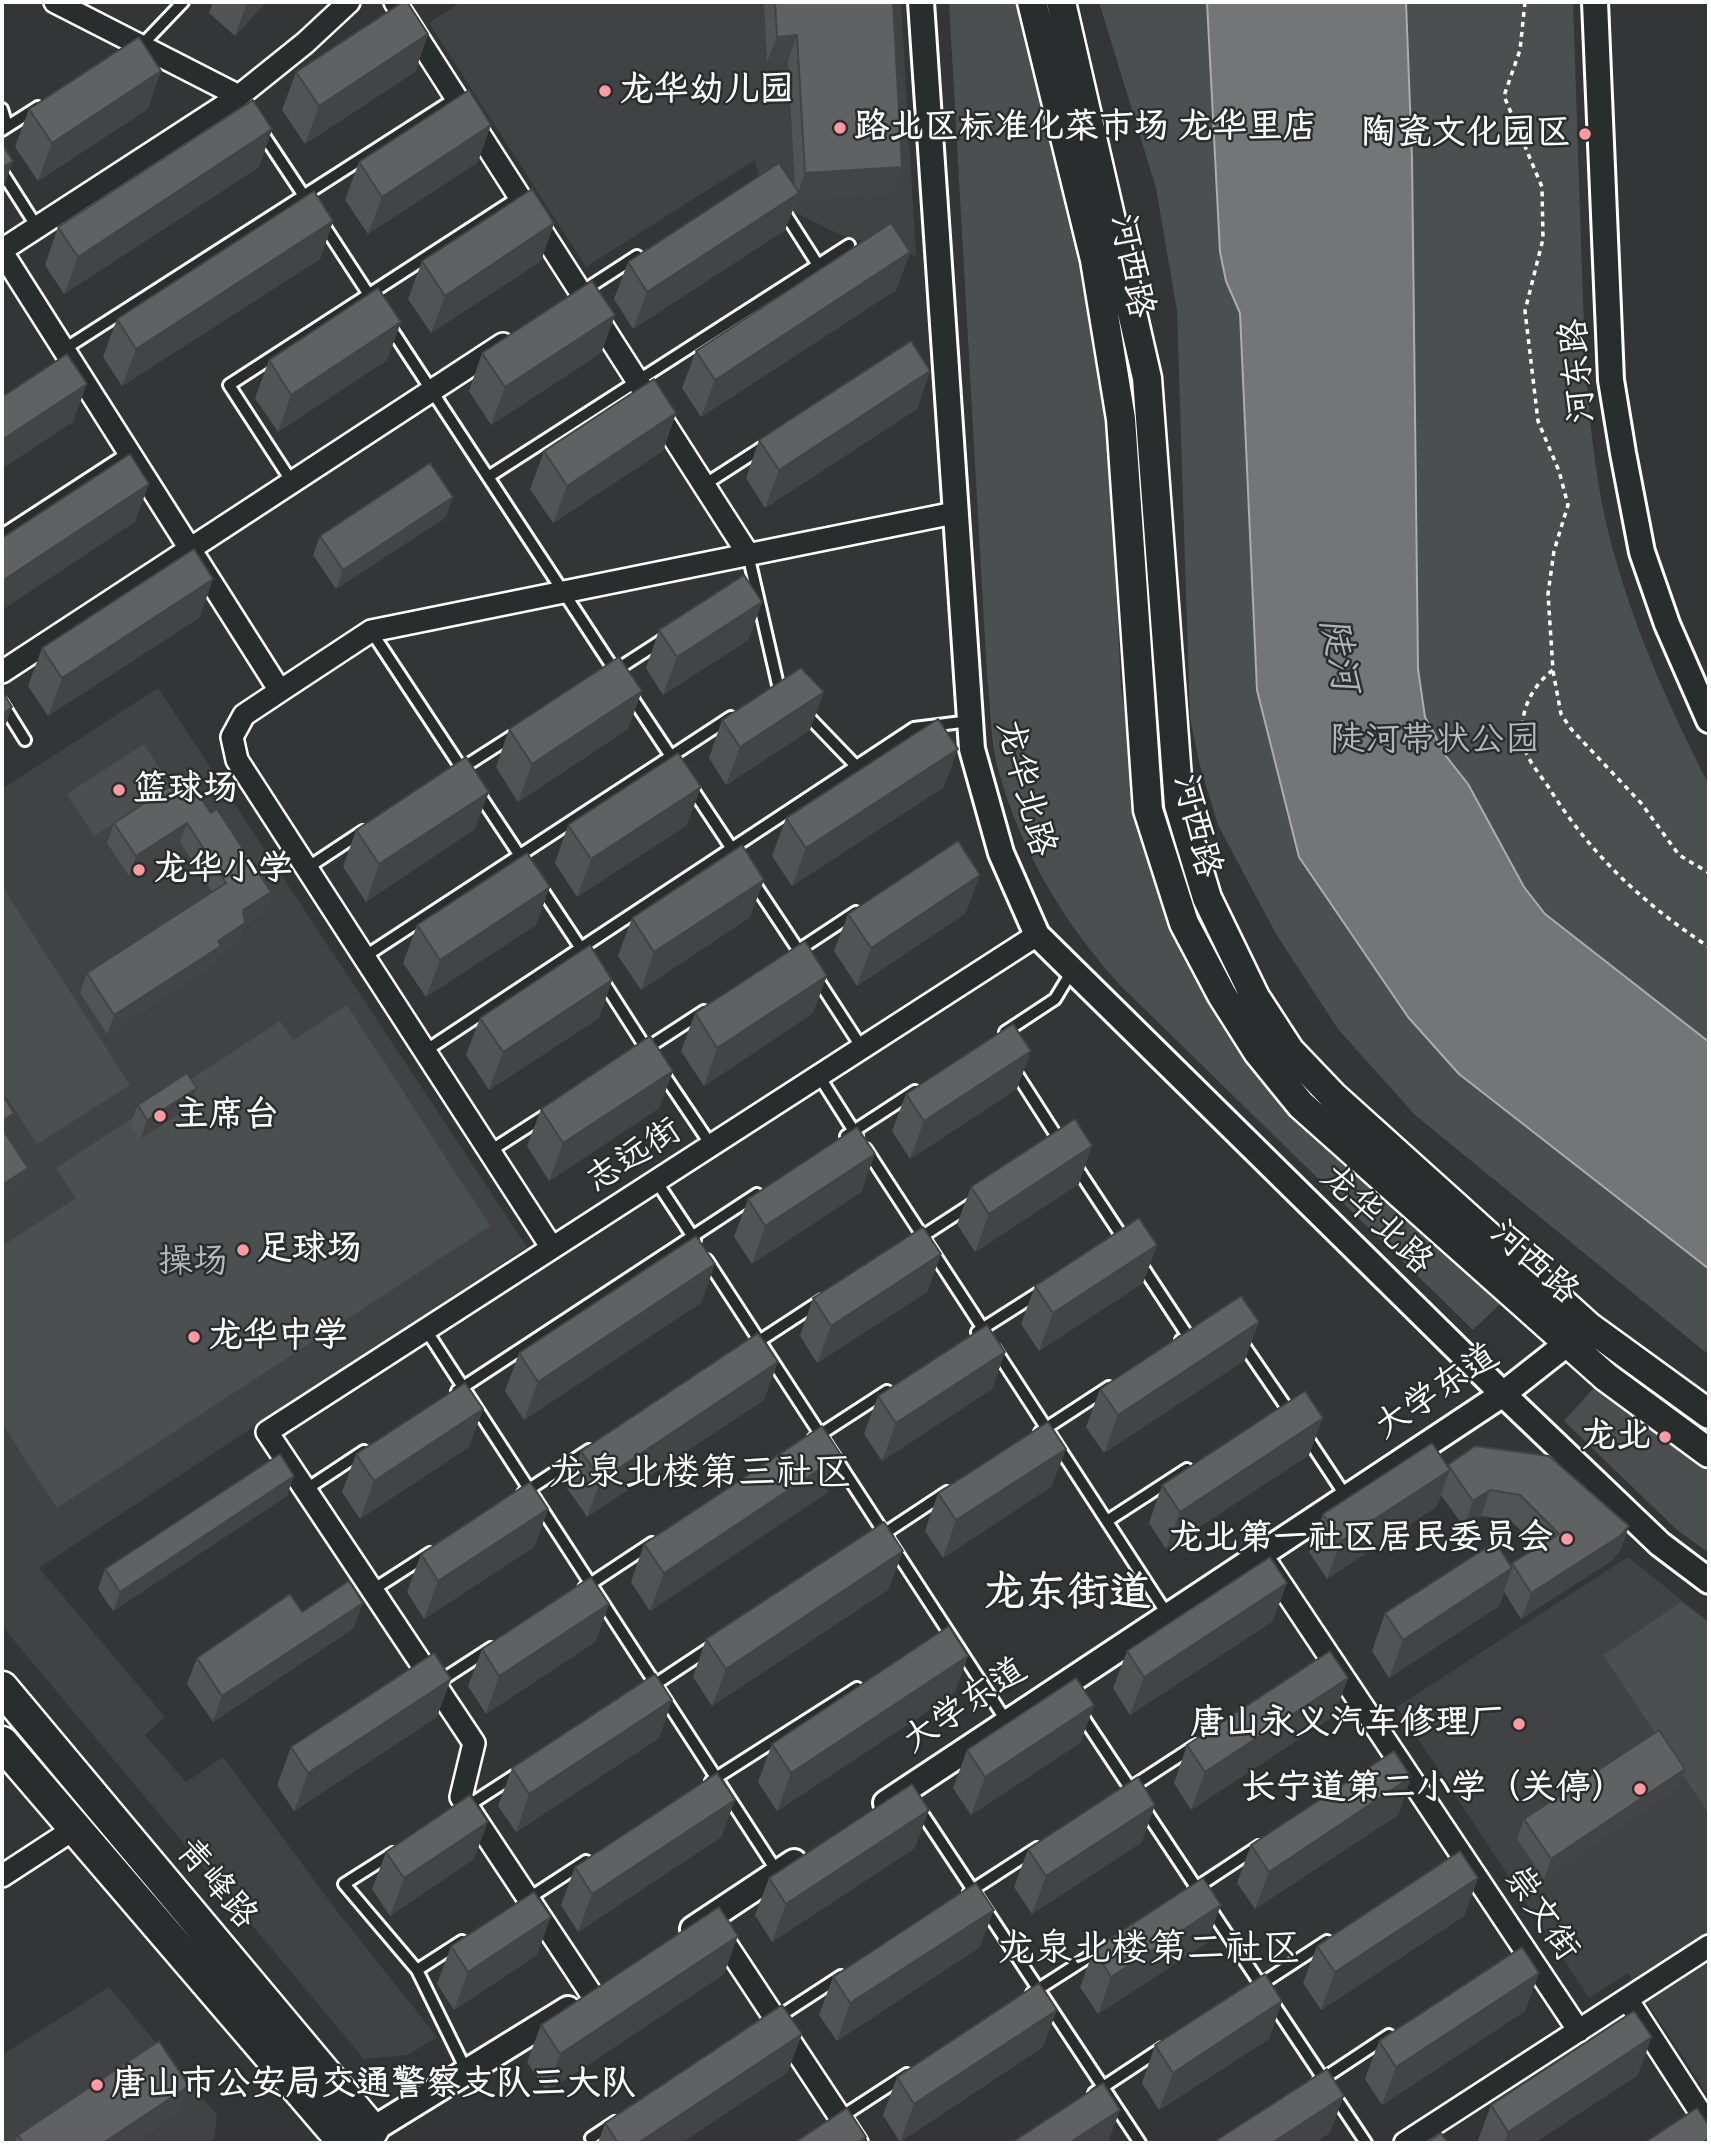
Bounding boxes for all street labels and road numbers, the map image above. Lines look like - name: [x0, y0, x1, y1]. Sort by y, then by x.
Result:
- street label: 河西路: [1100, 210, 1162, 322]
- street label: 河东路: [1554, 317, 1604, 425]
- street label: 龙华北路: [987, 715, 1063, 861]
- street label: 河西路: [1163, 770, 1229, 882]
- street label: 志远街: [579, 1110, 689, 1202]
- street label: 龙华北路: [1311, 1156, 1441, 1284]
- street label: 河西路: [1481, 1212, 1587, 1314]
- street label: 大学东道: [1367, 1335, 1507, 1449]
- street label: 大学东道: [895, 1649, 1035, 1763]
- street label: 青峰路: [166, 1830, 266, 1938]
- street label: 崇文街: [1494, 1859, 1588, 1969]

